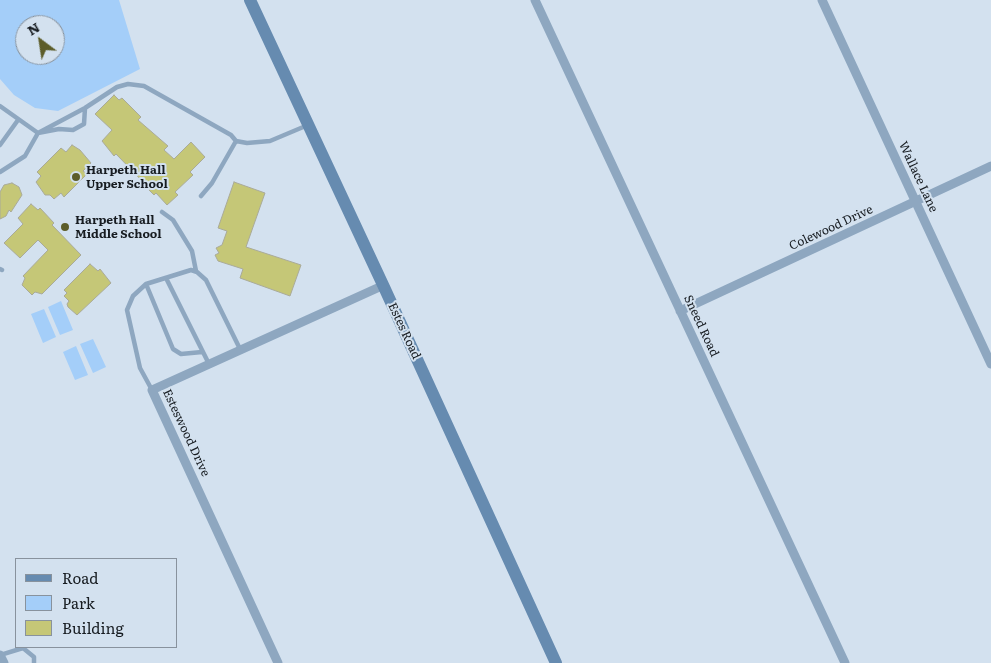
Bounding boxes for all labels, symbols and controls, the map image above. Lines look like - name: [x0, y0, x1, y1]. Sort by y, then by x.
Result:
- north arrow: [15, 15, 65, 65]
- text: N: [23, 16, 43, 40]
- street label: Wallace Lane: [895, 139, 941, 215]
- place label: Harpeth Hall Upper School: [86, 163, 168, 191]
- marker: Harpeth Hall Upper School: [70, 171, 82, 183]
- street label: Colewood Drive: [787, 202, 875, 254]
- place label: Harpeth Hall Middle School: [75, 213, 162, 241]
- marker: Harpeth Hall Middle School: [59, 221, 71, 233]
- street label: Sneed Road: [680, 293, 722, 359]
- street label: Estes Road: [385, 300, 423, 362]
- street label: Esteswood Drive: [159, 387, 213, 479]
- legend: [15, 558, 178, 648]
- text: Road: [62, 566, 98, 589]
- text: Park: [62, 591, 95, 614]
- text: Building: [62, 616, 124, 639]

